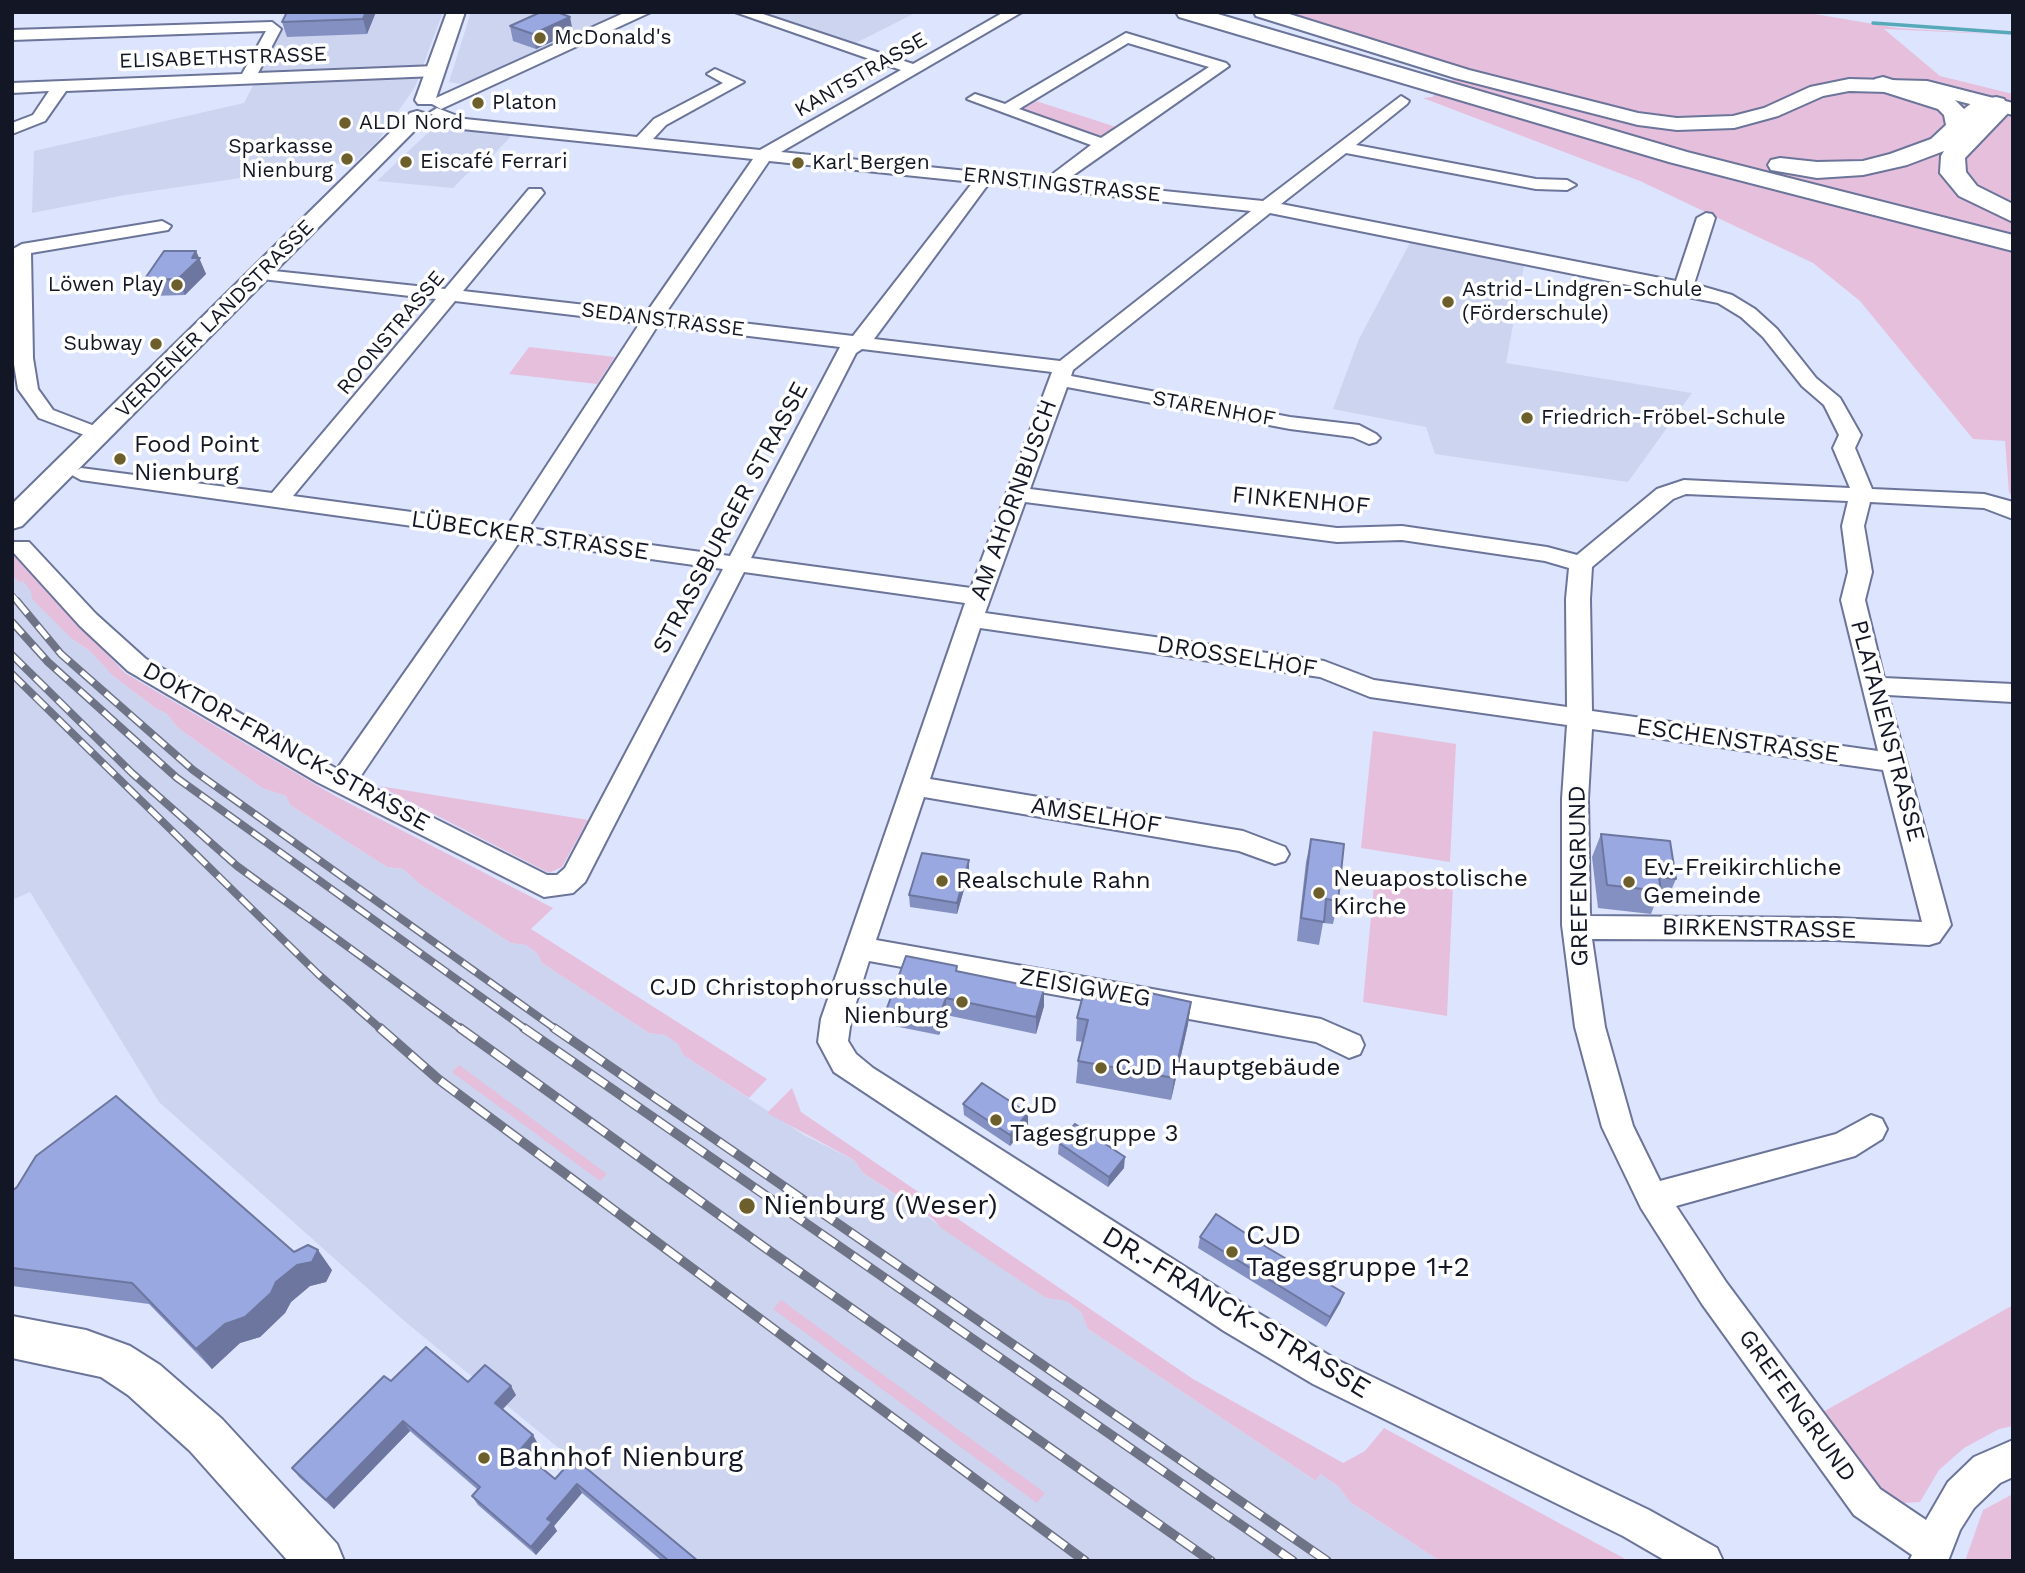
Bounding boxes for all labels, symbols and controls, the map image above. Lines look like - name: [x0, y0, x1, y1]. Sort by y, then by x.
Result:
- place label: McDonald's: [554, 25, 671, 51]
- street label: KANTSTRASSE: [790, 27, 932, 123]
- marker: McDonald's: [532, 30, 548, 46]
- street label: ELISABETHSTRASSE: [119, 42, 327, 74]
- place label: Platon: [492, 90, 557, 116]
- marker: Platon: [470, 95, 486, 111]
- place label: ALDI Nord: [359, 110, 463, 136]
- marker: ALDI Nord: [337, 115, 353, 131]
- place label: Sparkasse Nienburg: [228, 134, 333, 184]
- place label: Eiscafé Ferrari: [420, 149, 567, 175]
- place label: Karl Bergen: [812, 150, 930, 176]
- marker: Sparkasse Nienburg: [339, 151, 355, 167]
- marker: Eiscafé Ferrari: [398, 154, 414, 170]
- marker: Karl Bergen: [790, 155, 806, 171]
- street label: ERNSTINGSTRASSE: [962, 162, 1162, 208]
- street label: VERDENER LANDSTRASSE: [111, 215, 319, 423]
- street label: ROONSTRASSE: [332, 266, 450, 400]
- place label: Löwen Play: [48, 272, 163, 298]
- marker: Löwen Play: [169, 277, 185, 293]
- place label: Astrid-Lindgren-Schule (Förderschule): [1462, 277, 1702, 327]
- marker: Astrid-Lindgren-Schule (Förderschule): [1440, 294, 1456, 310]
- street label: SEDANSTRASSE: [580, 297, 746, 343]
- place label: Subway: [63, 331, 142, 357]
- marker: Subway: [148, 336, 164, 352]
- street label: STRASSBURGER STRASSE: [647, 377, 815, 659]
- street label: STARENHOF: [1151, 386, 1277, 432]
- street label: AM AHORNBUSCH: [964, 396, 1064, 604]
- place label: Friedrich-Fröbel-Schule: [1541, 405, 1786, 431]
- marker: Friedrich-Fröbel-Schule: [1519, 410, 1535, 426]
- place label: Food Point Nienburg: [134, 431, 259, 487]
- marker: Food Point Nienburg: [112, 451, 128, 467]
- street label: FINKENHOF: [1231, 481, 1371, 521]
- street label: LÜBECKER STRASSE: [409, 505, 651, 567]
- street label: PLATANENSTRASSE: [1844, 617, 1930, 845]
- street label: DROSSELHOF: [1155, 630, 1319, 684]
- street label: DOKTOR-FRANCK-STRASSE: [138, 656, 434, 838]
- street label: ESCHENSTRASSE: [1635, 713, 1841, 769]
- street label: GREFENGRUND: [1563, 785, 1595, 967]
- street label: AMSELHOF: [1029, 791, 1163, 841]
- place label: Ev.-Freikirchliche Gemeinde: [1643, 854, 1842, 910]
- place label: Neuapostolische Kirche: [1333, 865, 1528, 921]
- place label: Realschule Rahn: [956, 867, 1151, 895]
- marker: Realschule Rahn: [934, 873, 950, 889]
- marker: Ev.-Freikirchliche Gemeinde: [1621, 874, 1637, 890]
- marker: Neuapostolische Kirche: [1311, 885, 1327, 901]
- street label: BIRKENSTRASSE: [1662, 913, 1856, 945]
- street label: ZEISIGWEG: [1017, 962, 1153, 1014]
- place label: CJD Christophorusschule Nienburg: [649, 974, 948, 1030]
- marker: CJD Christophorusschule Nienburg: [954, 994, 970, 1010]
- place label: CJD Hauptgebäude: [1115, 1054, 1340, 1082]
- marker: CJD Hauptgebäude: [1093, 1060, 1109, 1076]
- place label: CJD Tagesgruppe 3: [1010, 1092, 1178, 1148]
- marker: CJD Tagesgruppe 3: [988, 1112, 1004, 1128]
- place label: Nienburg (Weser): [763, 1189, 998, 1223]
- marker: Nienburg (Weser): [737, 1196, 757, 1216]
- place label: CJD Tagesgruppe 1+2: [1246, 1219, 1470, 1285]
- street label: DR.-FRANCK-STRASSE: [1096, 1220, 1376, 1406]
- marker: CJD Tagesgruppe 1+2: [1224, 1244, 1240, 1260]
- street label: GREFENGRUND: [1732, 1324, 1862, 1488]
- place label: Bahnhof Nienburg: [498, 1441, 743, 1475]
- marker: Bahnhof Nienburg: [476, 1450, 492, 1466]

